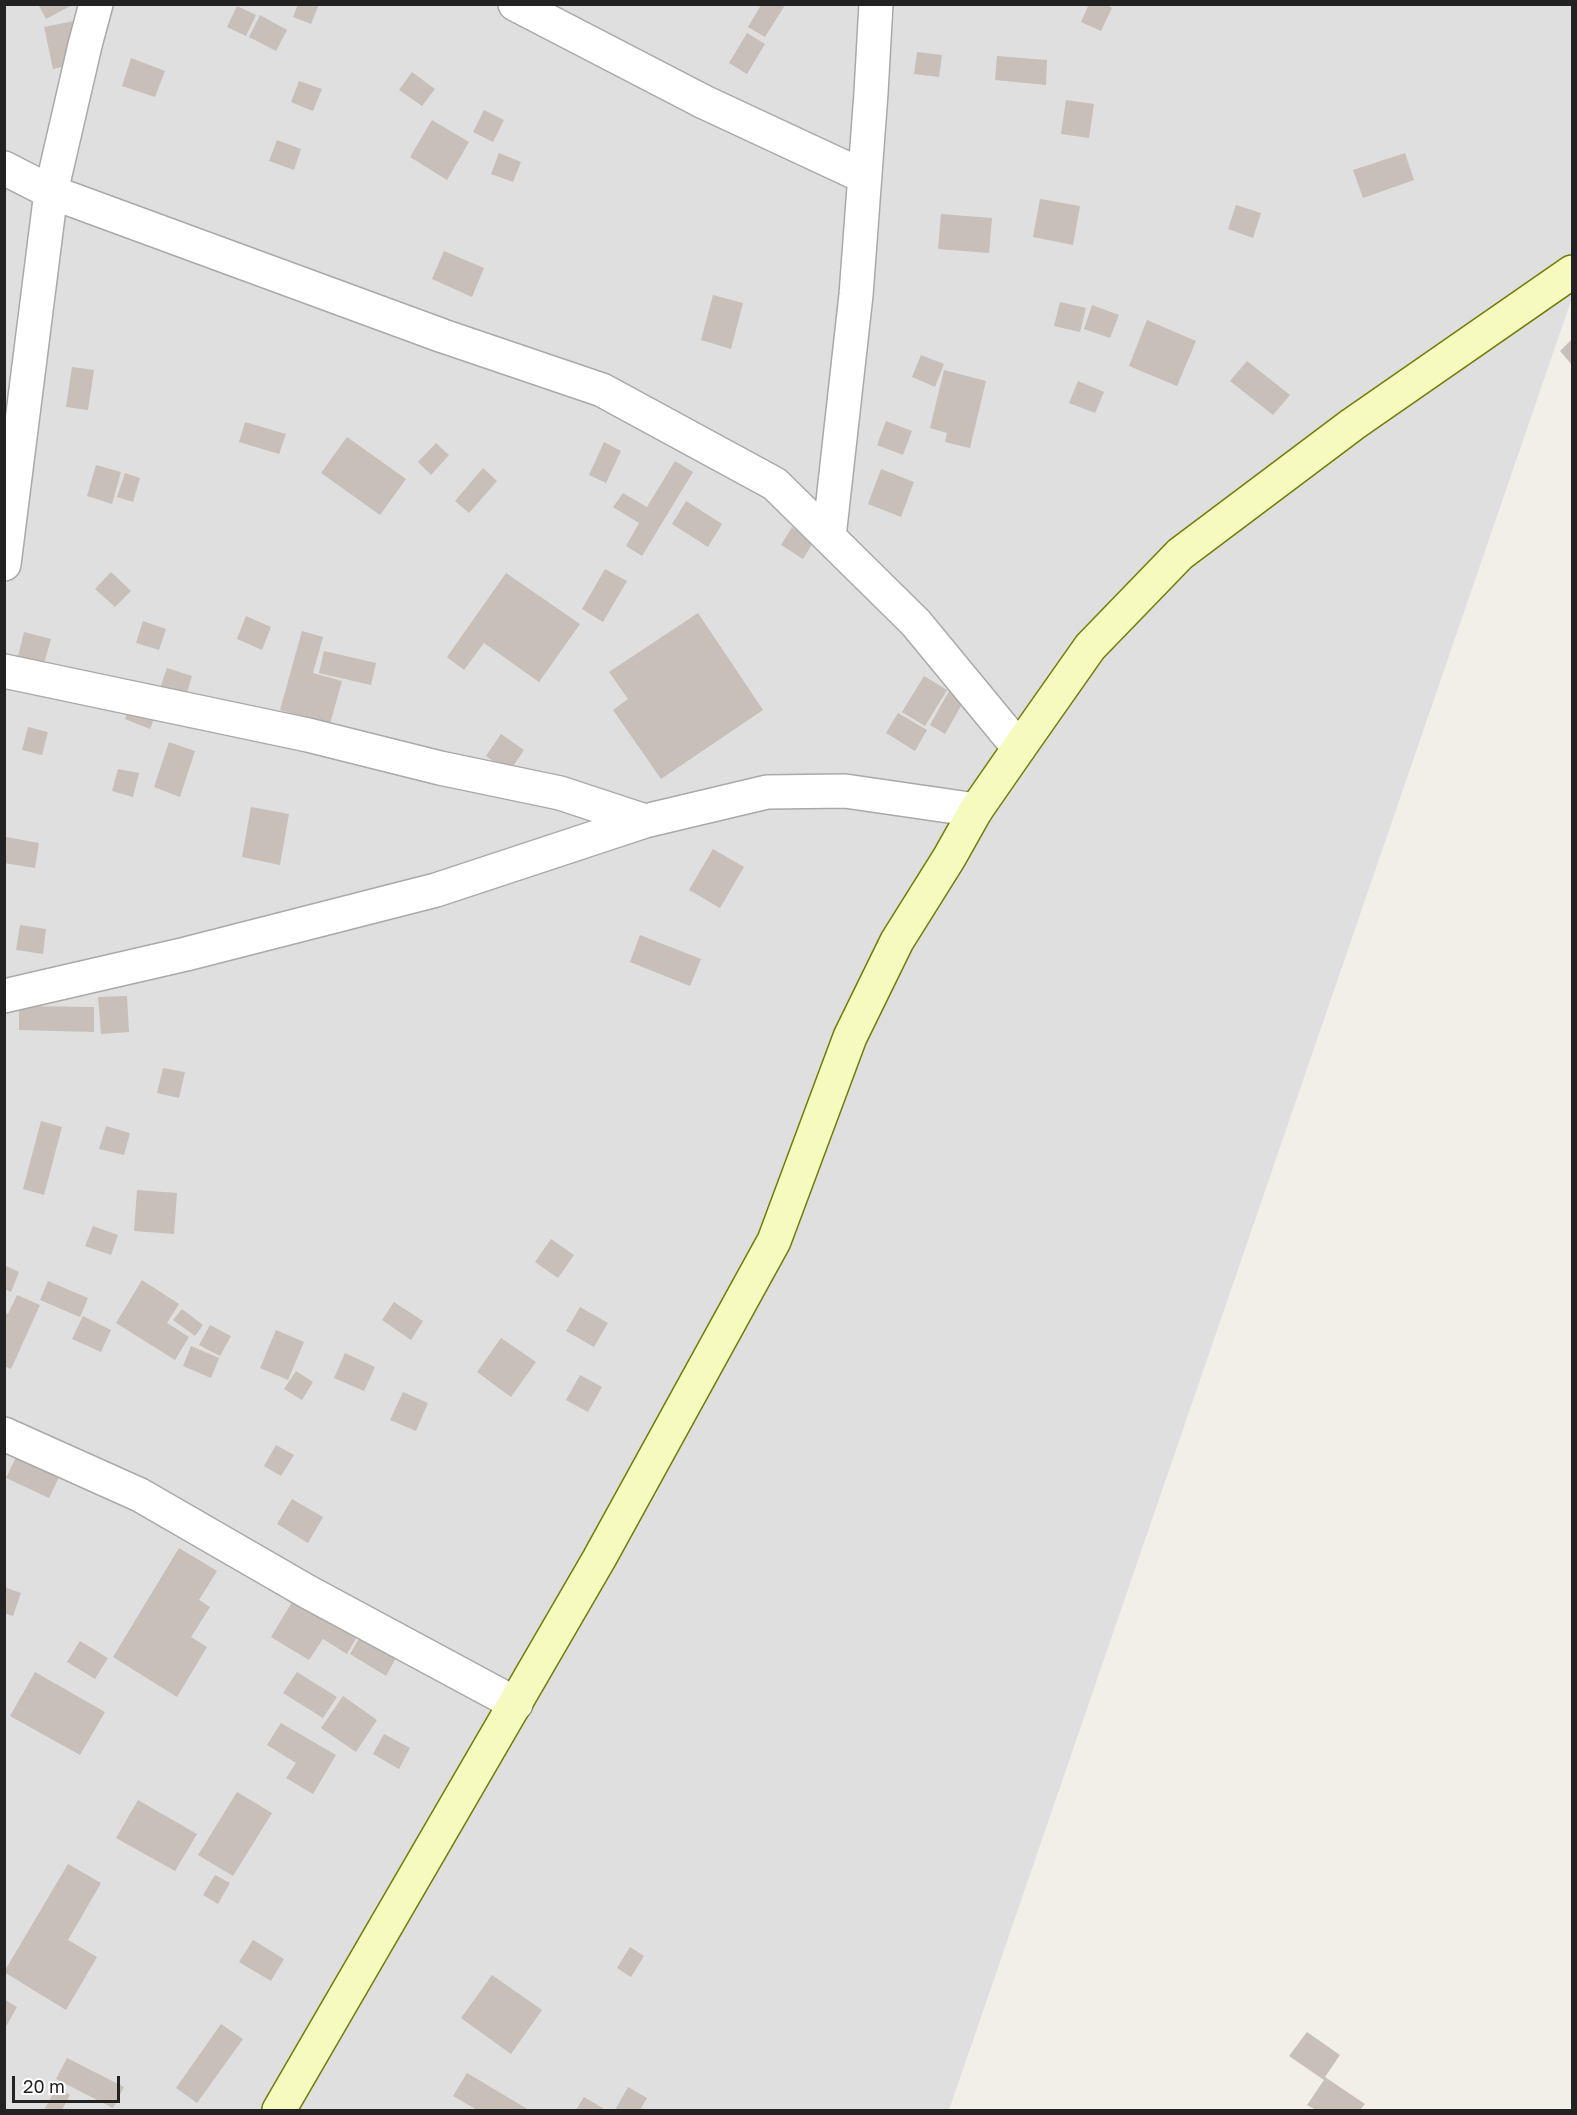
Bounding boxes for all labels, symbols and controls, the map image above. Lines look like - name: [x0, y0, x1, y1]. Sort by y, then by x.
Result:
- scale bar: [15, 2064, 123, 2102]
- text: 20 m: [23, 2075, 65, 2097]

